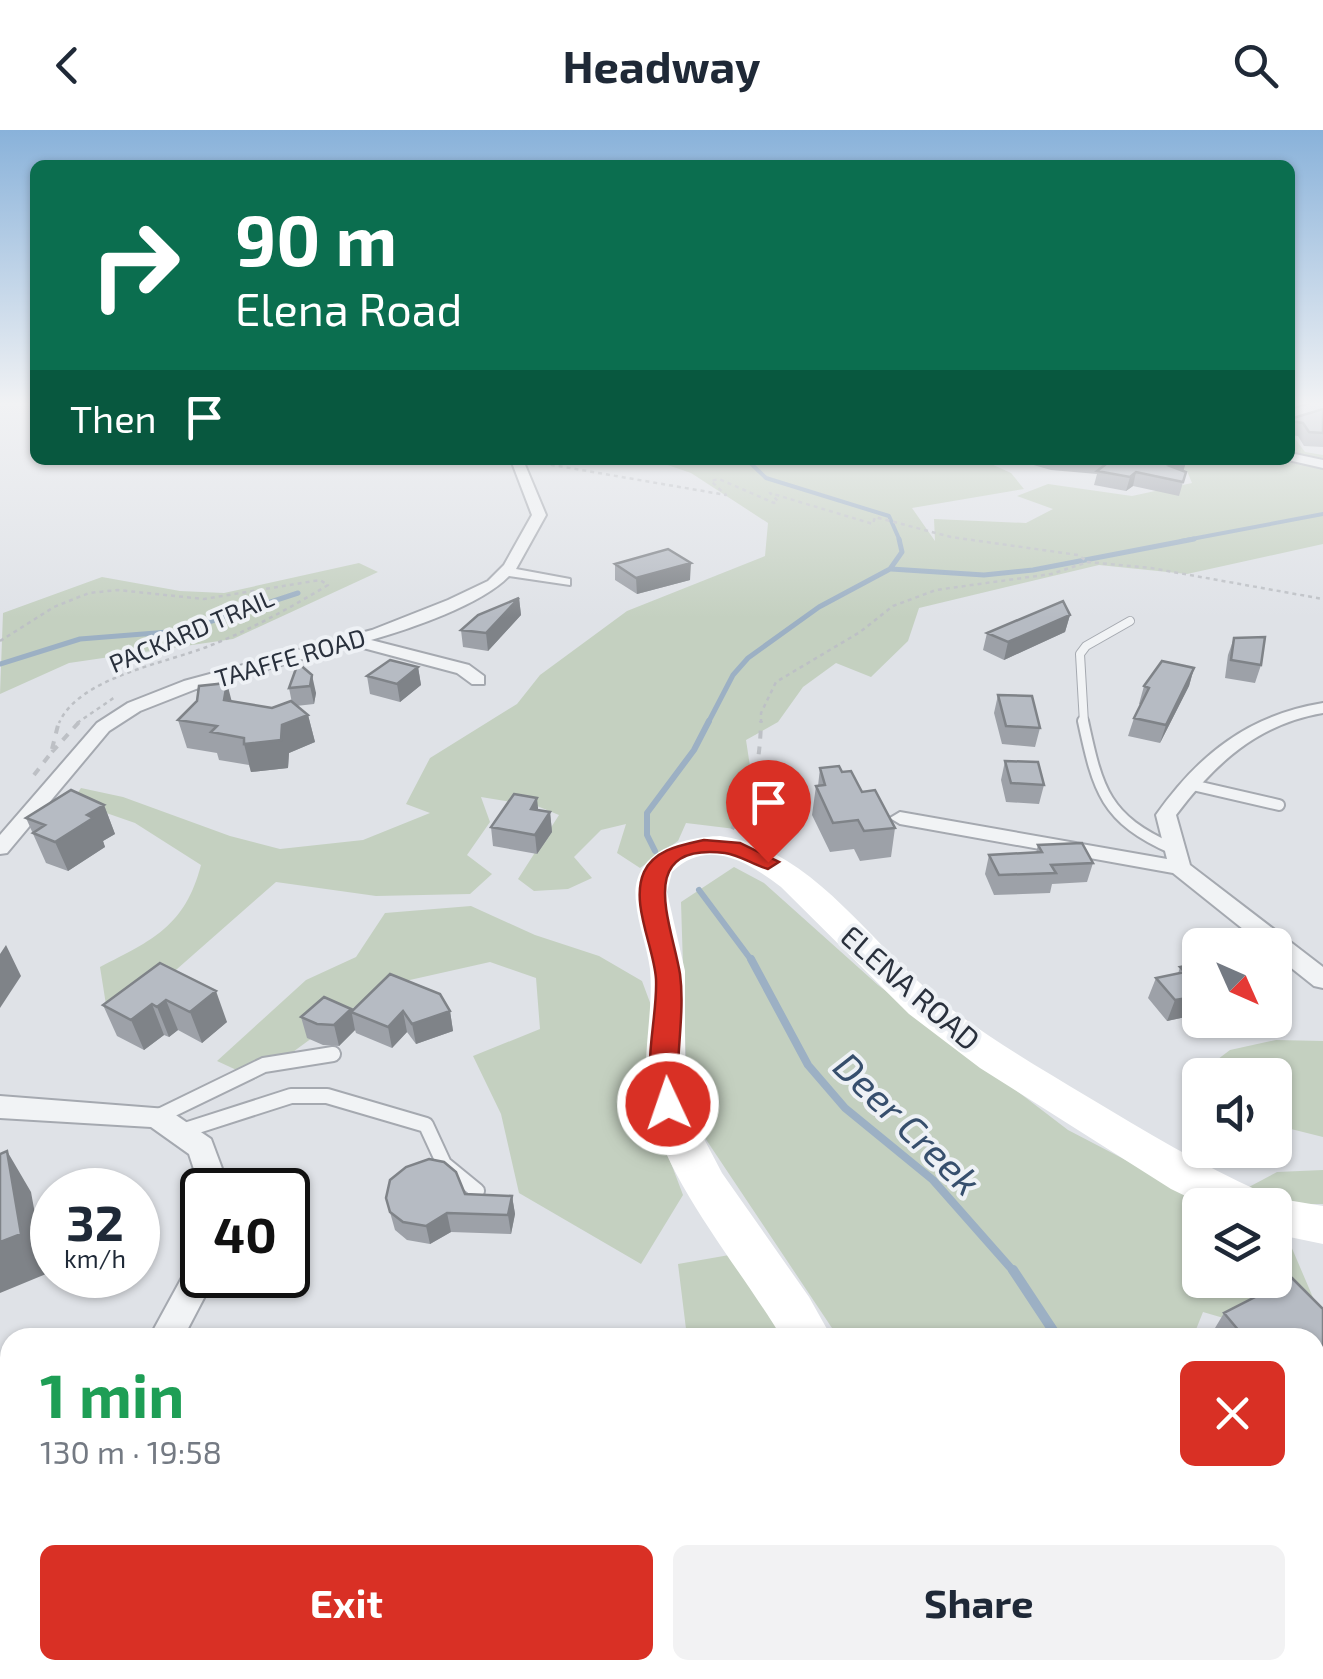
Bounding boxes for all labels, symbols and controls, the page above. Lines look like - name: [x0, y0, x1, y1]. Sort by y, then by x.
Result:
- icon: back: [40, 38, 95, 93]
- text: Headway: [563, 38, 760, 92]
- icon: search: [1228, 38, 1283, 93]
- text: 90 m: [235, 196, 397, 280]
- icon: right: [70, 200, 200, 330]
- text: Elena Road: [235, 281, 462, 335]
- icon: arrive: [177, 390, 232, 445]
- text: Then: [70, 395, 157, 441]
- street label: PACKARD TRAIL: [104, 582, 278, 678]
- street label: TAAFFE ROAD: [211, 621, 369, 693]
- pin: [726, 760, 811, 863]
- icon: arrive: [741, 775, 796, 830]
- street label: ELENA ROAD: [834, 917, 988, 1057]
- north arrow: [1182, 928, 1292, 1038]
- map controls: [1182, 928, 1292, 1298]
- water label: Deer Creek: [825, 1042, 991, 1204]
- position arrow: [616, 1052, 720, 1156]
- button: sound: [1182, 1058, 1292, 1168]
- speed limit sign: 40: [180, 1168, 310, 1298]
- button: layers: [1182, 1188, 1292, 1298]
- text: 32: [66, 1191, 124, 1251]
- text: km/h: [64, 1243, 126, 1273]
- text: 1 min: [40, 1358, 184, 1430]
- button: close: [1180, 1361, 1285, 1466]
- text: 130 m · 19:58: [40, 1432, 222, 1470]
- button: Exit: [40, 1545, 653, 1660]
- button: Share: [673, 1545, 1285, 1660]

